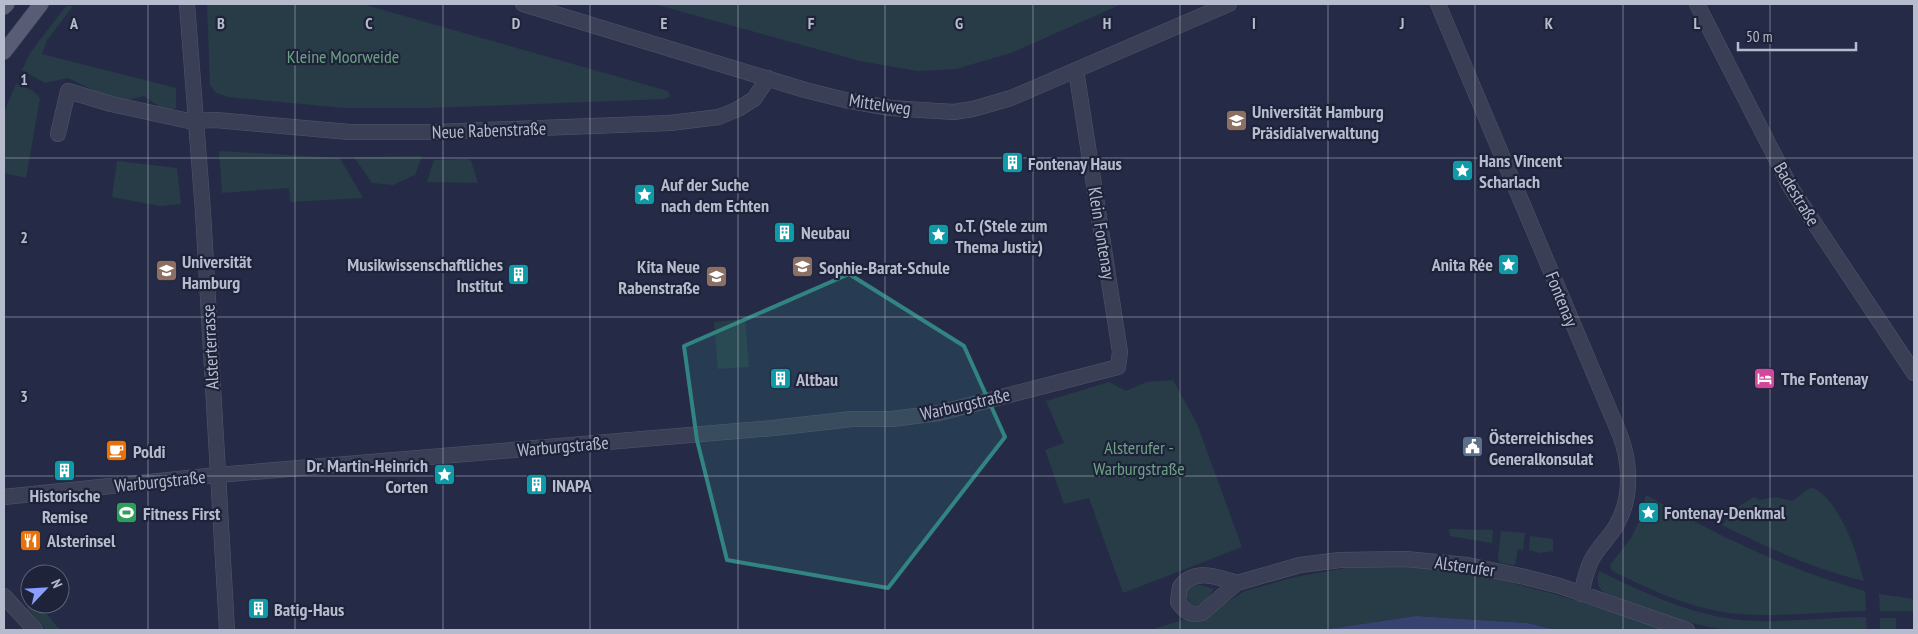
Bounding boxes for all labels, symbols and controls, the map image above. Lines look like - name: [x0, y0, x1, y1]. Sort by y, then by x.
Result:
- text: A: [69, 13, 79, 33]
- text: B: [217, 13, 225, 33]
- text: C: [365, 13, 373, 33]
- text: D: [512, 13, 521, 33]
- text: E: [661, 13, 668, 33]
- text: F: [808, 13, 815, 33]
- text: G: [955, 13, 963, 33]
- text: H: [1103, 13, 1111, 33]
- text: I: [1252, 13, 1256, 33]
- text: J: [1399, 13, 1404, 33]
- text: K: [1545, 13, 1554, 33]
- text: L: [1694, 13, 1701, 33]
- scale bar: [1738, 20, 1856, 52]
- text: 50 m: [1746, 27, 1772, 46]
- park label: Kleine Moorweide: [287, 45, 399, 68]
- text: 1: [20, 69, 28, 89]
- street label: Mittelweg: [848, 88, 912, 120]
- place label: Universität Hamburg Präsidialverwaltung: [1252, 100, 1384, 144]
- school or university icon: Universität Hamburg Präsidialverwaltung: [1224, 109, 1248, 133]
- street label: Neue Rabenstraße: [431, 117, 547, 143]
- place label: Hans Vincent Scharlach: [1479, 149, 1563, 193]
- building icon: Fontenay Haus: [1000, 151, 1024, 175]
- place label: Fontenay Haus: [1028, 152, 1122, 175]
- place icon: Hans Vincent Scharlach: [1451, 158, 1475, 182]
- street label: Badestraße: [1769, 158, 1825, 230]
- place label: Auf der Suche nach dem Echten: [660, 173, 769, 217]
- place icon: Auf der Suche nach dem Echten: [633, 182, 657, 206]
- street label: Klein Fontenay: [1083, 185, 1121, 281]
- place label: o.T. (Stele zum Thema Justiz): [955, 214, 1048, 258]
- building icon: Neubau: [773, 220, 797, 244]
- place label: Neubau: [801, 221, 850, 244]
- place icon: o.T. (Stele zum Thema Justiz): [927, 223, 951, 247]
- text: 2: [20, 227, 28, 247]
- place label: Universität Hamburg: [182, 250, 252, 294]
- place icon: Anita Rée: [1497, 252, 1521, 276]
- place label: Musikwissenschaftliches Institut: [347, 253, 504, 297]
- place label: Anita Rée: [1431, 253, 1493, 276]
- place label: Kita Neue Rabenstraße: [618, 255, 700, 299]
- school or university icon: Sophie-Barat-Schule: [791, 255, 815, 279]
- place label: Sophie-Barat-Schule: [819, 256, 950, 279]
- school or university icon: Universität Hamburg: [154, 259, 178, 283]
- building icon: Musikwissenschaftliches Institut: [507, 262, 531, 286]
- school or university icon: Kita Neue Rabenstraße: [704, 264, 728, 288]
- street label: Fontenay: [1541, 268, 1583, 330]
- street label: Alsterterrasse: [196, 304, 224, 390]
- hotel icon: The Fontenay: [1753, 366, 1777, 390]
- building icon: Altbau: [768, 367, 792, 391]
- place label: The Fontenay: [1781, 367, 1869, 390]
- place label: Altbau: [795, 368, 838, 391]
- street label: Warburgstraße: [918, 383, 1012, 425]
- text: 3: [20, 386, 28, 406]
- place label: Österreichisches Generalkonsulat: [1489, 426, 1594, 470]
- street label: Warburgstraße: [516, 431, 610, 461]
- public building icon: Österreichisches Generalkonsulat: [1461, 435, 1485, 459]
- park label: Alsterufer - Warburgstraße: [1093, 436, 1185, 480]
- cafe icon: Poldi: [105, 439, 129, 463]
- place label: Poldi: [133, 440, 166, 463]
- place label: Dr. Martin-Heinrich Corten: [307, 454, 428, 498]
- building icon: Historische Remise: [53, 458, 77, 482]
- place icon: Dr. Martin-Heinrich Corten: [432, 463, 456, 487]
- street label: Warburgstraße: [113, 465, 207, 497]
- building icon: INAPA: [524, 473, 548, 497]
- place label: INAPA: [552, 474, 592, 497]
- place label: Historische Remise: [30, 484, 101, 528]
- place icon: Fontenay-Denkmal: [1636, 500, 1660, 524]
- sports icon: Fitness First: [115, 501, 139, 525]
- place label: Fontenay-Denkmal: [1664, 501, 1786, 524]
- place label: Fitness First: [143, 502, 221, 525]
- restaurant icon: Alsterinsel: [19, 528, 43, 552]
- place label: Alsterinsel: [46, 529, 116, 552]
- street label: Alsterufer: [1433, 550, 1497, 582]
- north arrow: [20, 564, 70, 614]
- text: N: [47, 576, 67, 591]
- building icon: Batig-Haus: [246, 597, 270, 621]
- place label: Batig-Haus: [274, 598, 344, 621]

